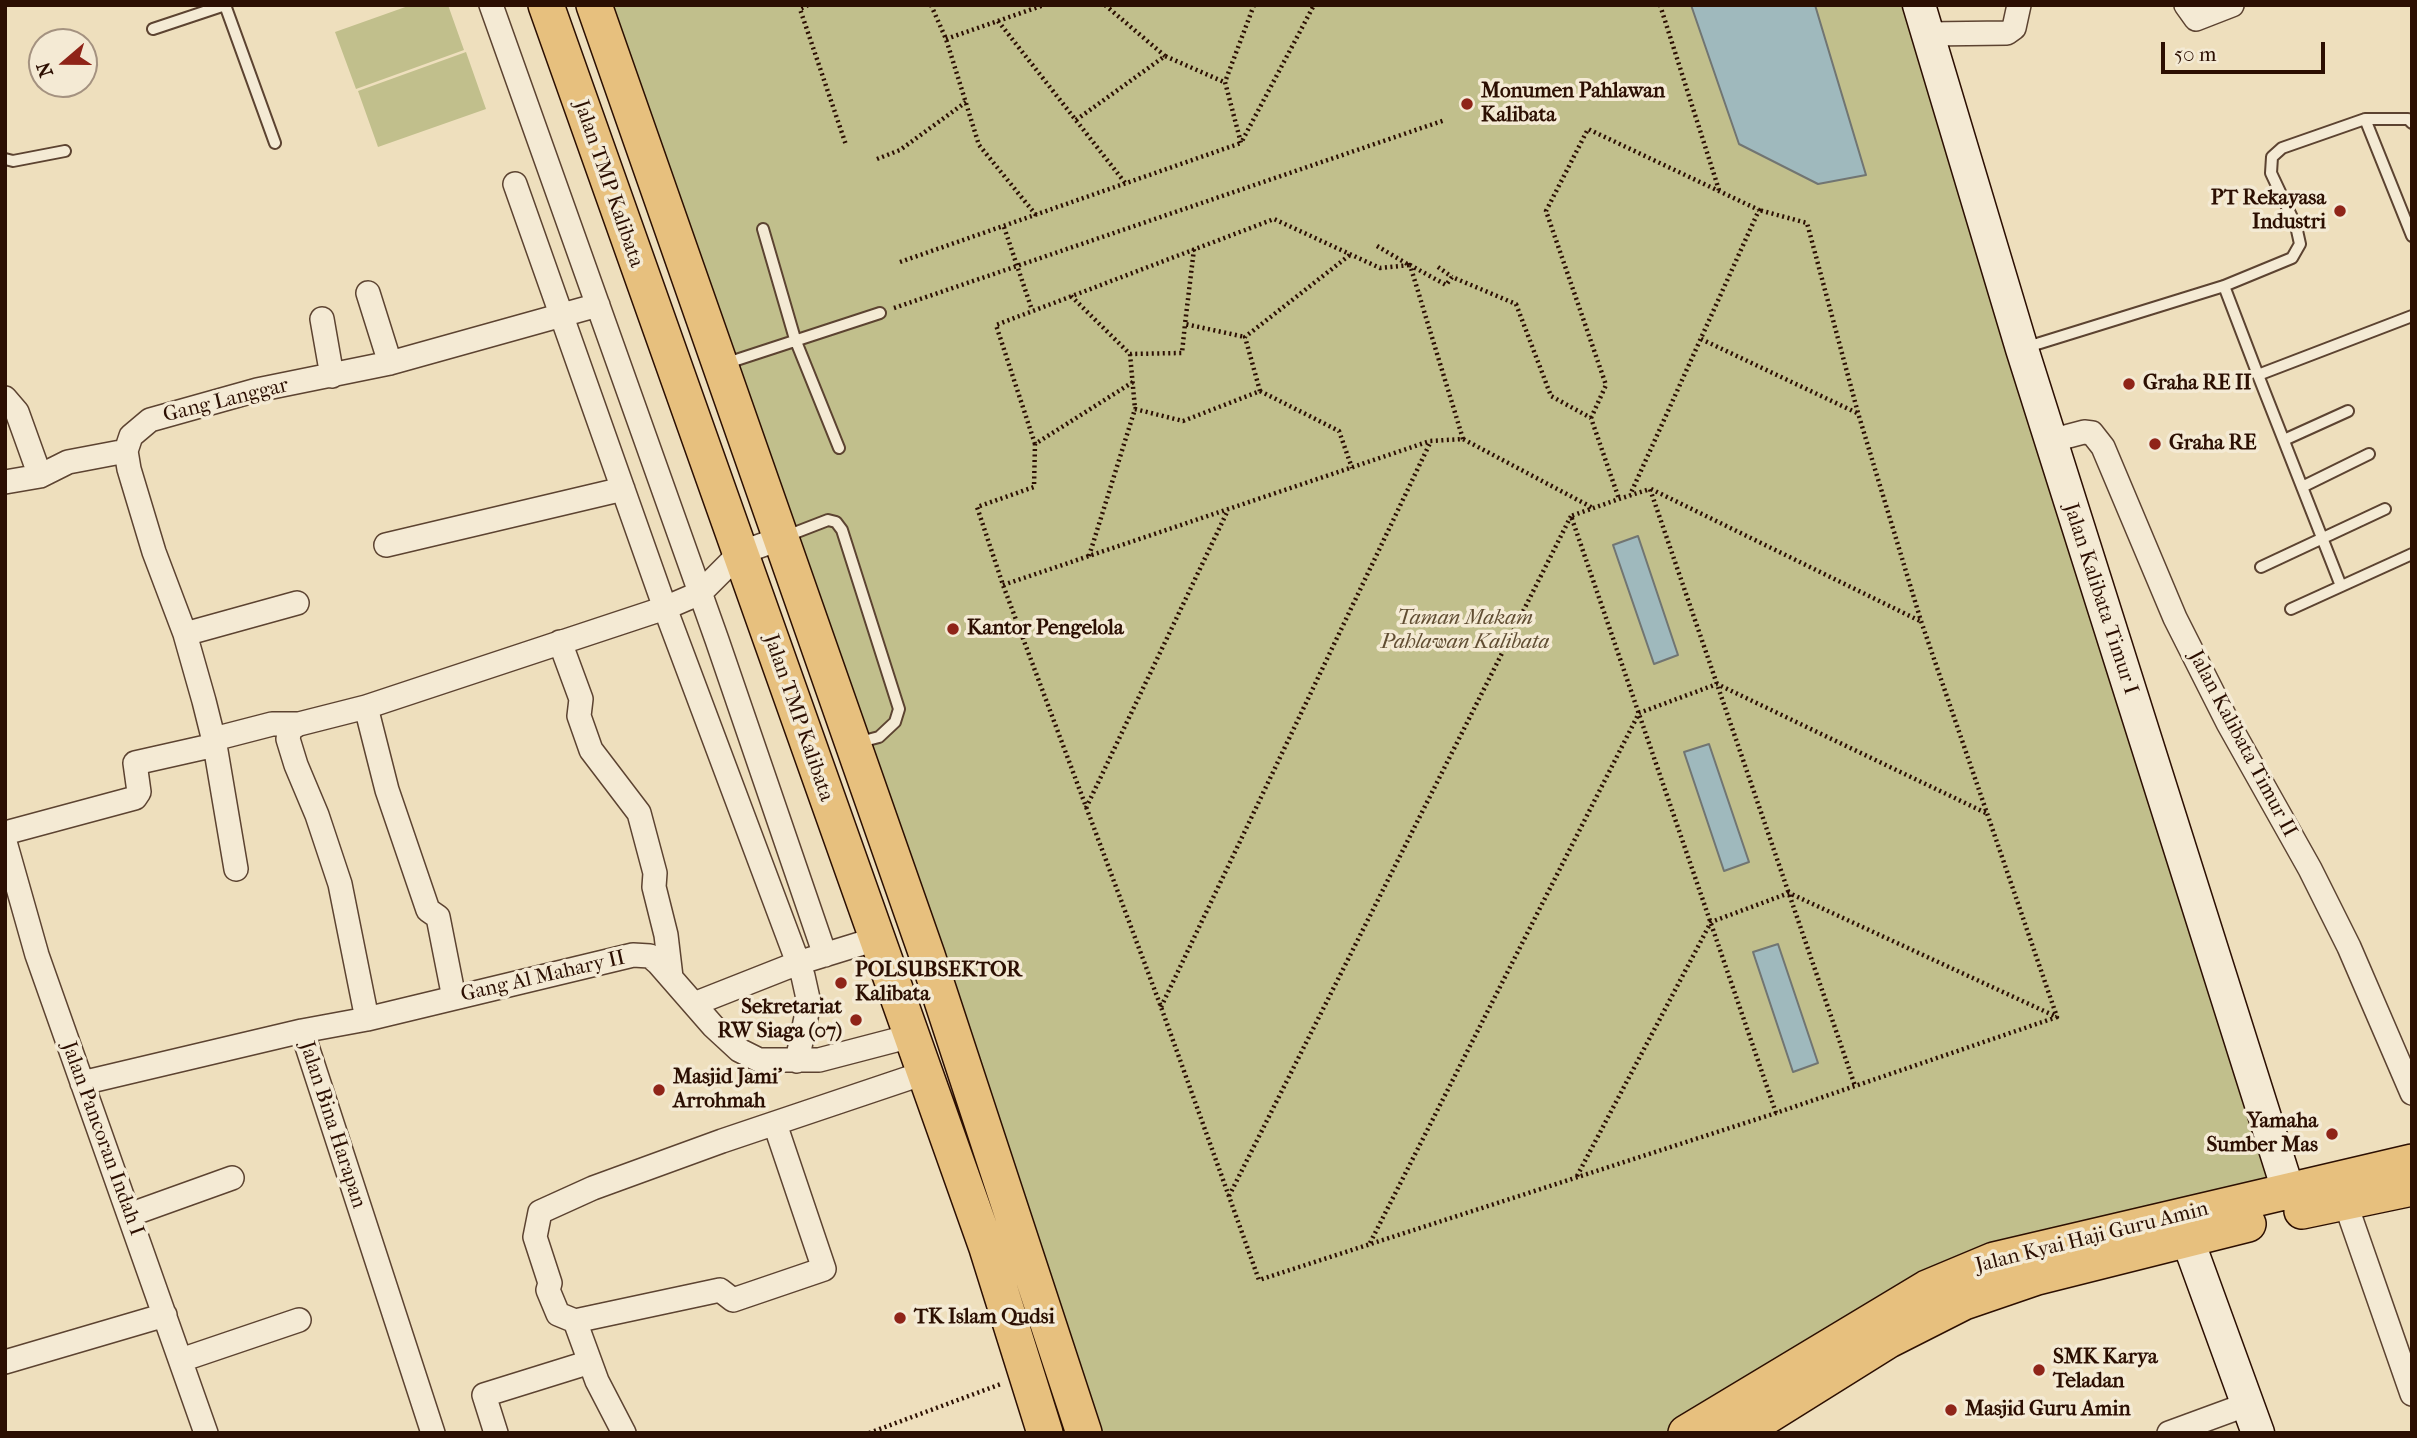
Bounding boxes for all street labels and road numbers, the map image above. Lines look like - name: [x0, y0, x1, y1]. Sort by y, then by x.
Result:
- street label: Jalan TMP Kalibata: [568, 97, 648, 271]
- street label: Gang Langgar: [161, 373, 291, 429]
- street label: Jalan Kalibata Timur I: [2057, 500, 2143, 698]
- street label: Jalan TMP Kalibata: [758, 631, 838, 805]
- street label: Jalan Kalibata Timur II: [2182, 646, 2302, 842]
- street label: Gang Al Mahary II: [458, 946, 628, 1008]
- street label: Jalan Bina Harapan: [293, 1038, 371, 1212]
- street label: Jalan Pancoran Indah I: [55, 1039, 149, 1239]
- street label: Jalan Kyai Haji Guru Amin: [1973, 1197, 2211, 1279]

